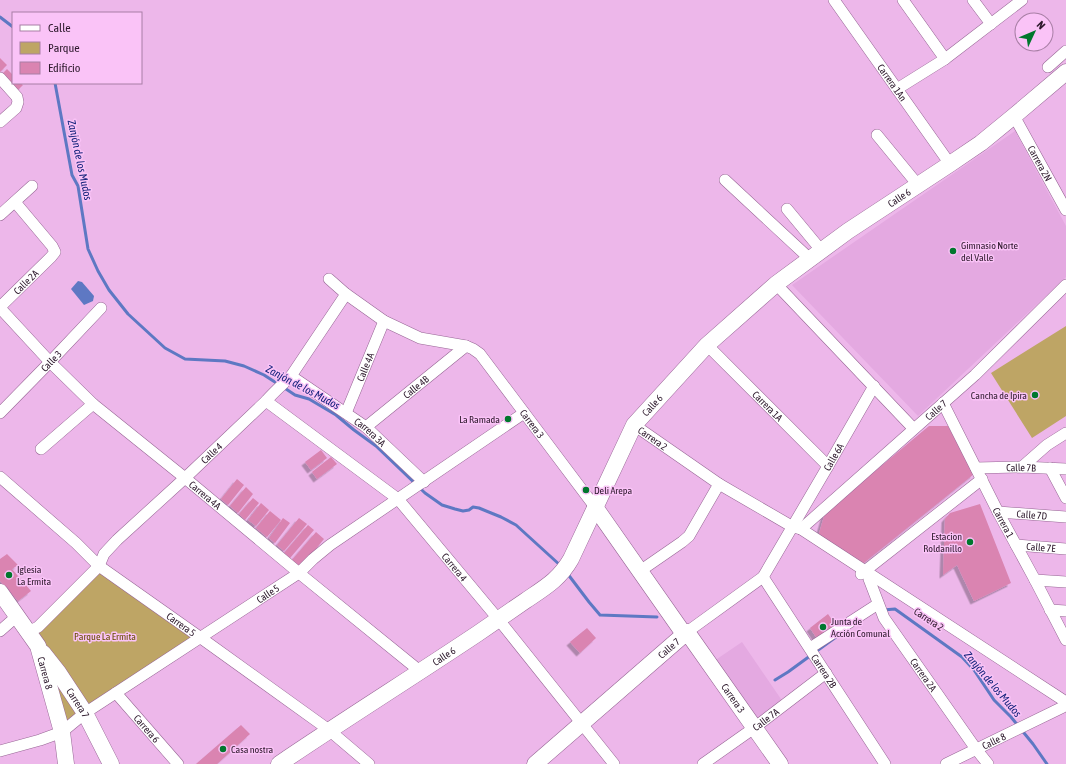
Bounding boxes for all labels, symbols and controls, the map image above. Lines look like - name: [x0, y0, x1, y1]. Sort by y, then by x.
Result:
- legend: [12, 12, 142, 84]
- north arrow: [1014, 12, 1054, 52]
- text: N: [1035, 19, 1048, 32]
- text: Calle: [48, 21, 71, 35]
- text: Parque: [48, 41, 80, 55]
- text: Edificio: [48, 61, 81, 75]
- street label: Carrera 1An: [875, 62, 909, 104]
- water label: Zanjón de los Mudos: [66, 119, 94, 201]
- street label: Carrera 2N: [1025, 144, 1054, 183]
- street label: Calle 6: [886, 186, 913, 209]
- place label: Gimnasio Norte del Valle: [961, 240, 1018, 263]
- marker: Gimnasio Norte del Valle: [948, 246, 958, 256]
- street label: Calle 2A: [12, 268, 41, 297]
- street label: Calle 3: [39, 348, 64, 374]
- street label: Calle 4A: [355, 351, 376, 383]
- water label: Zanjón de los Mudos: [264, 362, 342, 412]
- street label: Calle 4B: [401, 373, 431, 401]
- street label: Carrera 1A: [750, 389, 785, 424]
- place label: Cancha de Ipira: [971, 390, 1027, 401]
- marker: Cancha de Ipira: [1030, 390, 1040, 400]
- street label: Calle 6: [640, 392, 665, 418]
- street label: Calle 7: [923, 397, 949, 422]
- street label: Carrera 3: [518, 407, 546, 441]
- place label: La Ramada: [459, 414, 500, 425]
- marker: La Ramada: [503, 414, 513, 424]
- street label: Carrera 3A: [352, 416, 388, 449]
- street label: Carrera 2: [636, 425, 670, 453]
- street label: Calle 4: [199, 440, 225, 466]
- street label: Calle 6A: [821, 441, 846, 473]
- street label: Calle 7B: [1006, 462, 1036, 474]
- street label: Carrera 4A: [187, 479, 223, 512]
- marker: Deli Arepa: [581, 485, 591, 495]
- place label: Deli Arepa: [594, 485, 633, 496]
- street label: Carrera 1: [991, 506, 1016, 540]
- street label: Calle 7D: [1016, 508, 1048, 522]
- place label: Estacion Roldanillo: [923, 531, 962, 554]
- marker: Estacion Roldanillo: [965, 537, 975, 547]
- street label: Calle 7E: [1026, 541, 1057, 554]
- street label: Carrera 4: [440, 551, 469, 584]
- place label: Iglesia La Ermita: [17, 564, 51, 587]
- marker: Iglesia La Ermita: [4, 570, 14, 580]
- street label: Calle 5: [254, 582, 282, 605]
- street label: Carrera 2: [912, 606, 946, 633]
- street label: Carrera 5: [164, 611, 198, 639]
- place label: Junta de Acción Comunal: [831, 616, 890, 639]
- marker: Junta de Acción Comunal: [818, 622, 828, 632]
- park label: Parque La Ermita: [74, 631, 136, 642]
- street label: Calle 7: [656, 636, 682, 661]
- street label: Calle 6: [430, 645, 458, 668]
- water label: Zanjón de los Mudos: [962, 649, 1024, 719]
- street label: Carrera 2B: [809, 652, 839, 690]
- street label: Carrera 8: [35, 656, 55, 691]
- street label: Carrera 2A: [908, 656, 939, 694]
- street label: Carrera 3: [719, 682, 747, 715]
- street label: Carrera 7: [64, 686, 92, 720]
- street label: Calle 7A: [751, 706, 781, 733]
- street label: Carrera 6: [132, 713, 162, 745]
- street label: Calle 8: [980, 731, 1008, 752]
- marker: Casa nostra: [218, 744, 228, 754]
- place label: Casa nostra: [231, 744, 273, 755]

